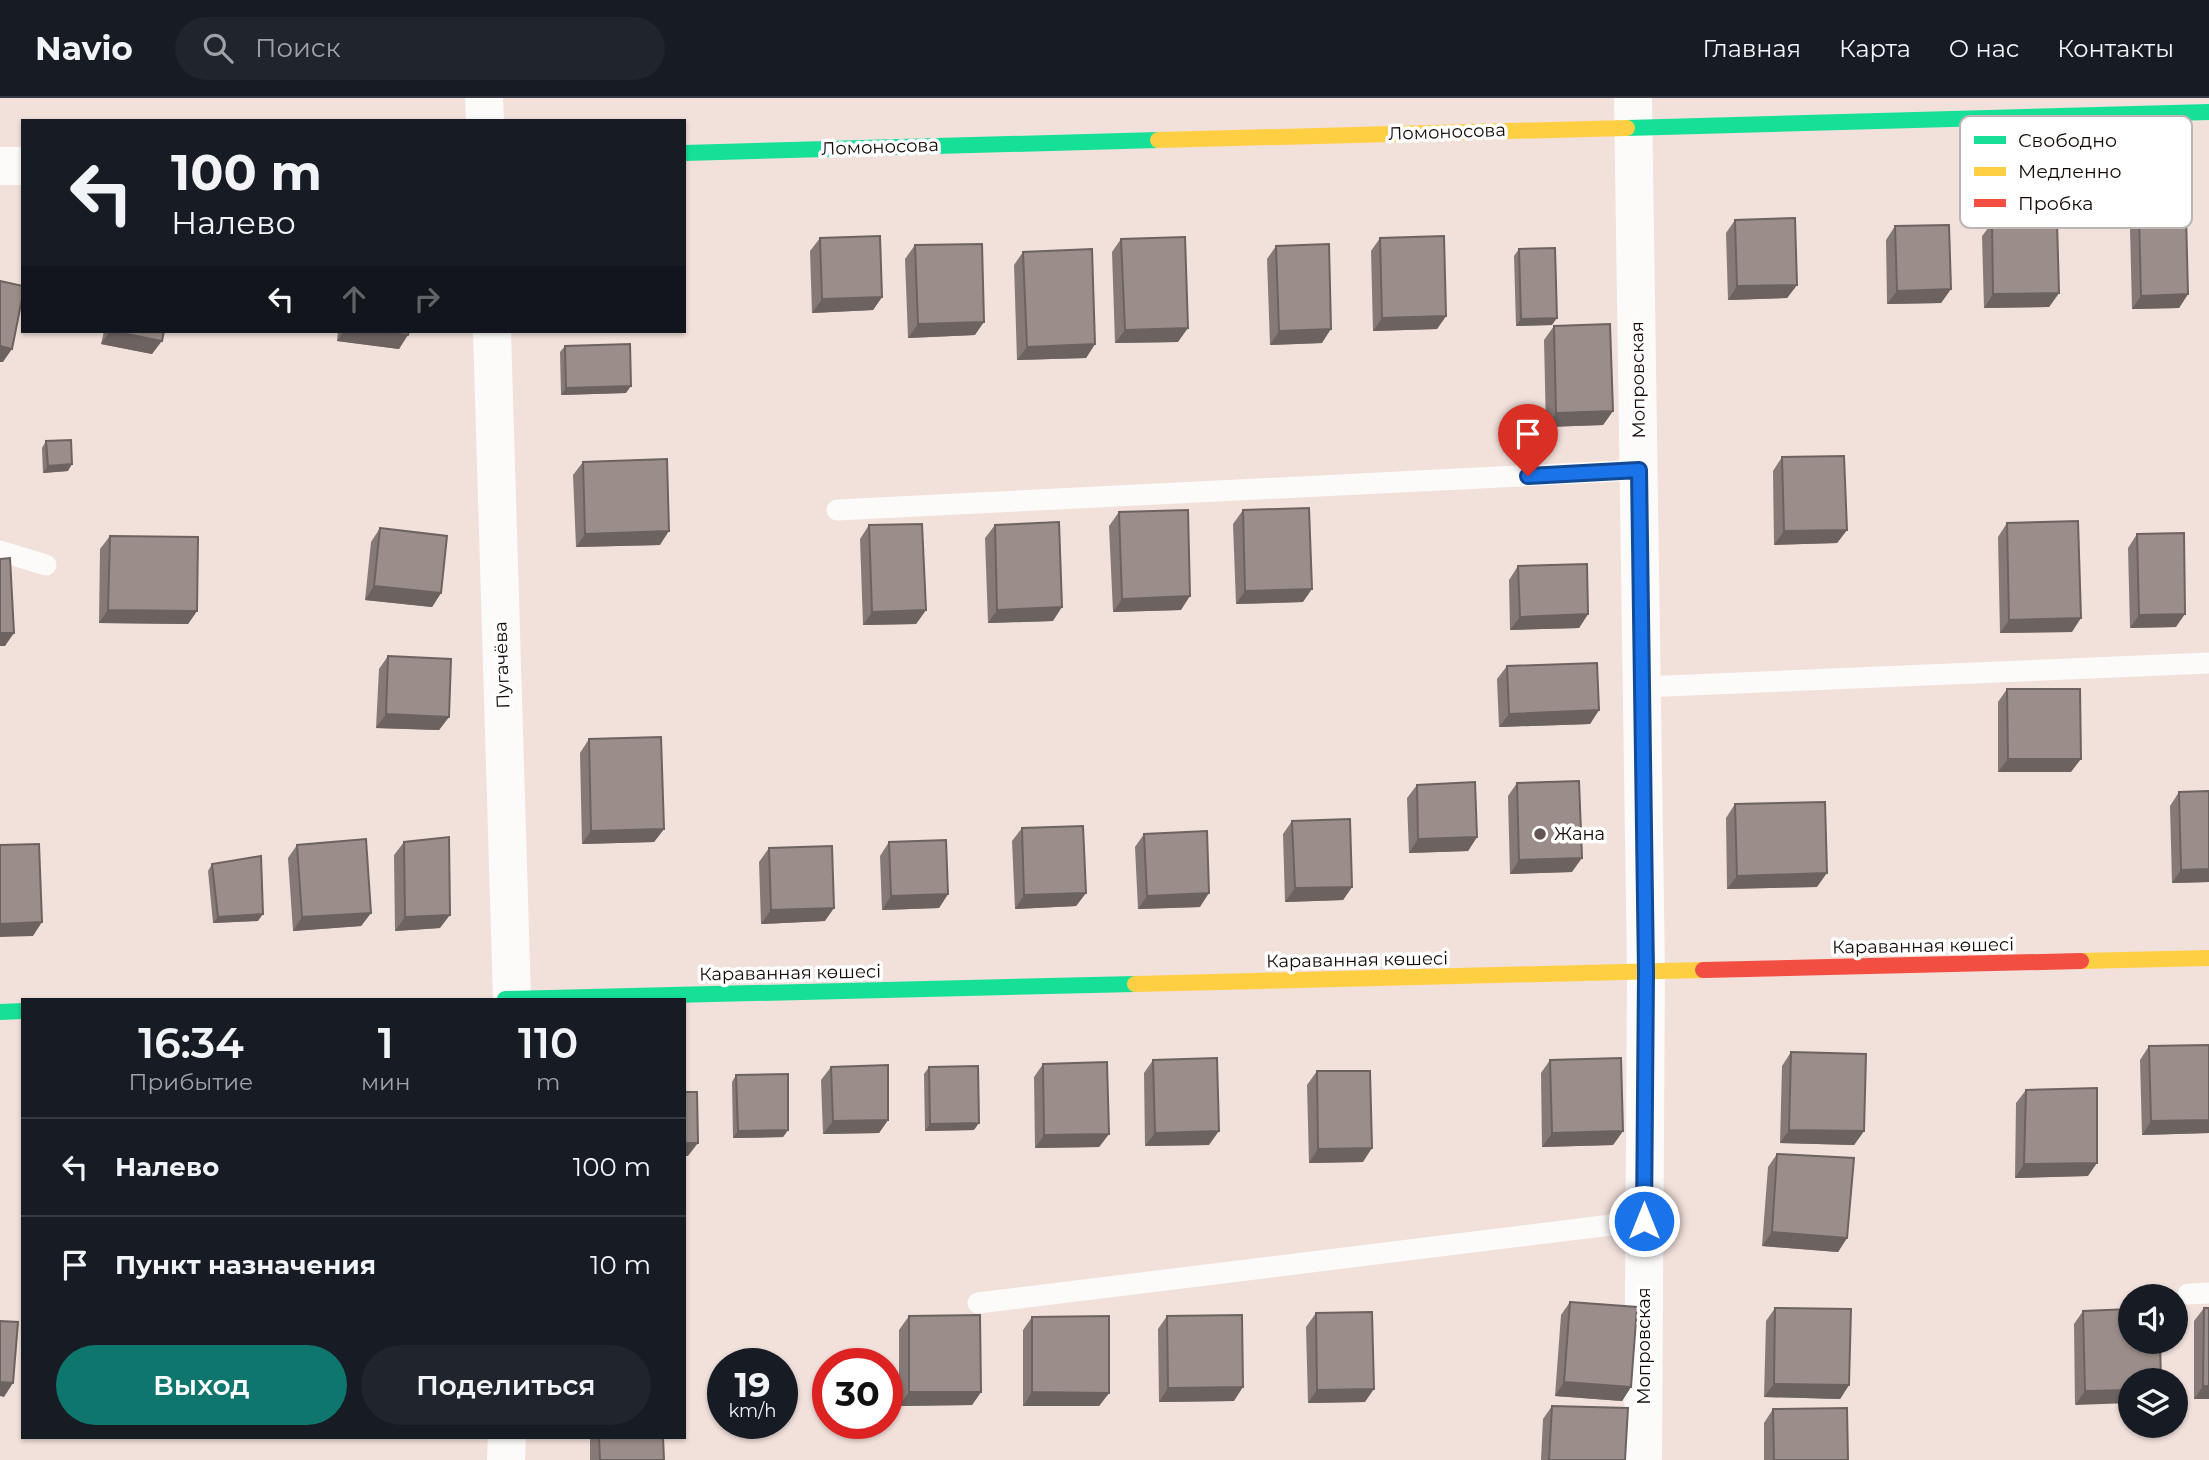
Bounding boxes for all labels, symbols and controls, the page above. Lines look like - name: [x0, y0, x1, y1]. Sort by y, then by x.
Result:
- search box: [175, 17, 665, 80]
- text: Navio: [35, 28, 133, 68]
- icon: search: [199, 29, 237, 67]
- text: Поиск: [255, 32, 341, 64]
- text: Главная: [1703, 34, 1801, 63]
- text: Карта: [1839, 34, 1911, 63]
- text: О нас: [1949, 34, 2019, 63]
- text: Контакты: [2057, 34, 2174, 63]
- legend: [1960, 116, 2192, 228]
- street label: Ломоносова: [1388, 119, 1506, 145]
- text: Свободно: [2018, 129, 2117, 152]
- street label: Ломоносова: [821, 134, 939, 160]
- text: 100 m: [171, 143, 322, 202]
- icon: left: [56, 147, 147, 238]
- text: Медленно: [2018, 160, 2122, 183]
- text: Пробка: [2018, 192, 2093, 215]
- text: Налево: [171, 203, 296, 242]
- icon: left: [262, 280, 300, 318]
- icon: ahead: [335, 280, 373, 318]
- icon: right: [408, 280, 446, 318]
- street label: Мопровская: [1626, 321, 1650, 439]
- pin: [1498, 404, 1558, 476]
- icon: arrive: [1509, 415, 1547, 453]
- street label: Пугачёва: [489, 621, 515, 709]
- place label: Жана: [1554, 823, 1605, 845]
- marker: Жана: [1532, 826, 1548, 842]
- street label: Караванная көшесі: [1832, 933, 2014, 959]
- street label: Караванная көшесі: [1266, 947, 1448, 973]
- street label: Караванная көшесі: [699, 960, 881, 986]
- text: 16:34: [138, 1017, 244, 1069]
- text: 1: [378, 1017, 394, 1069]
- text: 110: [518, 1017, 578, 1069]
- text: Прибытие: [129, 1068, 253, 1096]
- text: мин: [361, 1068, 410, 1096]
- text: m: [536, 1068, 560, 1096]
- icon: left: [56, 1148, 94, 1186]
- text: Налево: [115, 1151, 219, 1183]
- text: 100 m: [573, 1151, 651, 1183]
- position arrow: [1607, 1184, 1681, 1258]
- icon: arrive: [56, 1246, 94, 1284]
- text: Пункт назначения: [115, 1249, 376, 1281]
- text: 10 m: [590, 1249, 651, 1281]
- map controls: [2118, 1284, 2188, 1438]
- button: sound: [2118, 1284, 2188, 1354]
- street label: Мопровская: [1633, 1287, 1655, 1405]
- button: Выход: [56, 1345, 347, 1425]
- button: Поделиться: [361, 1345, 651, 1425]
- speed limit sign: 30: [812, 1348, 903, 1439]
- text: 19: [734, 1363, 771, 1406]
- button: layers: [2118, 1368, 2188, 1438]
- text: km/h: [728, 1400, 777, 1422]

